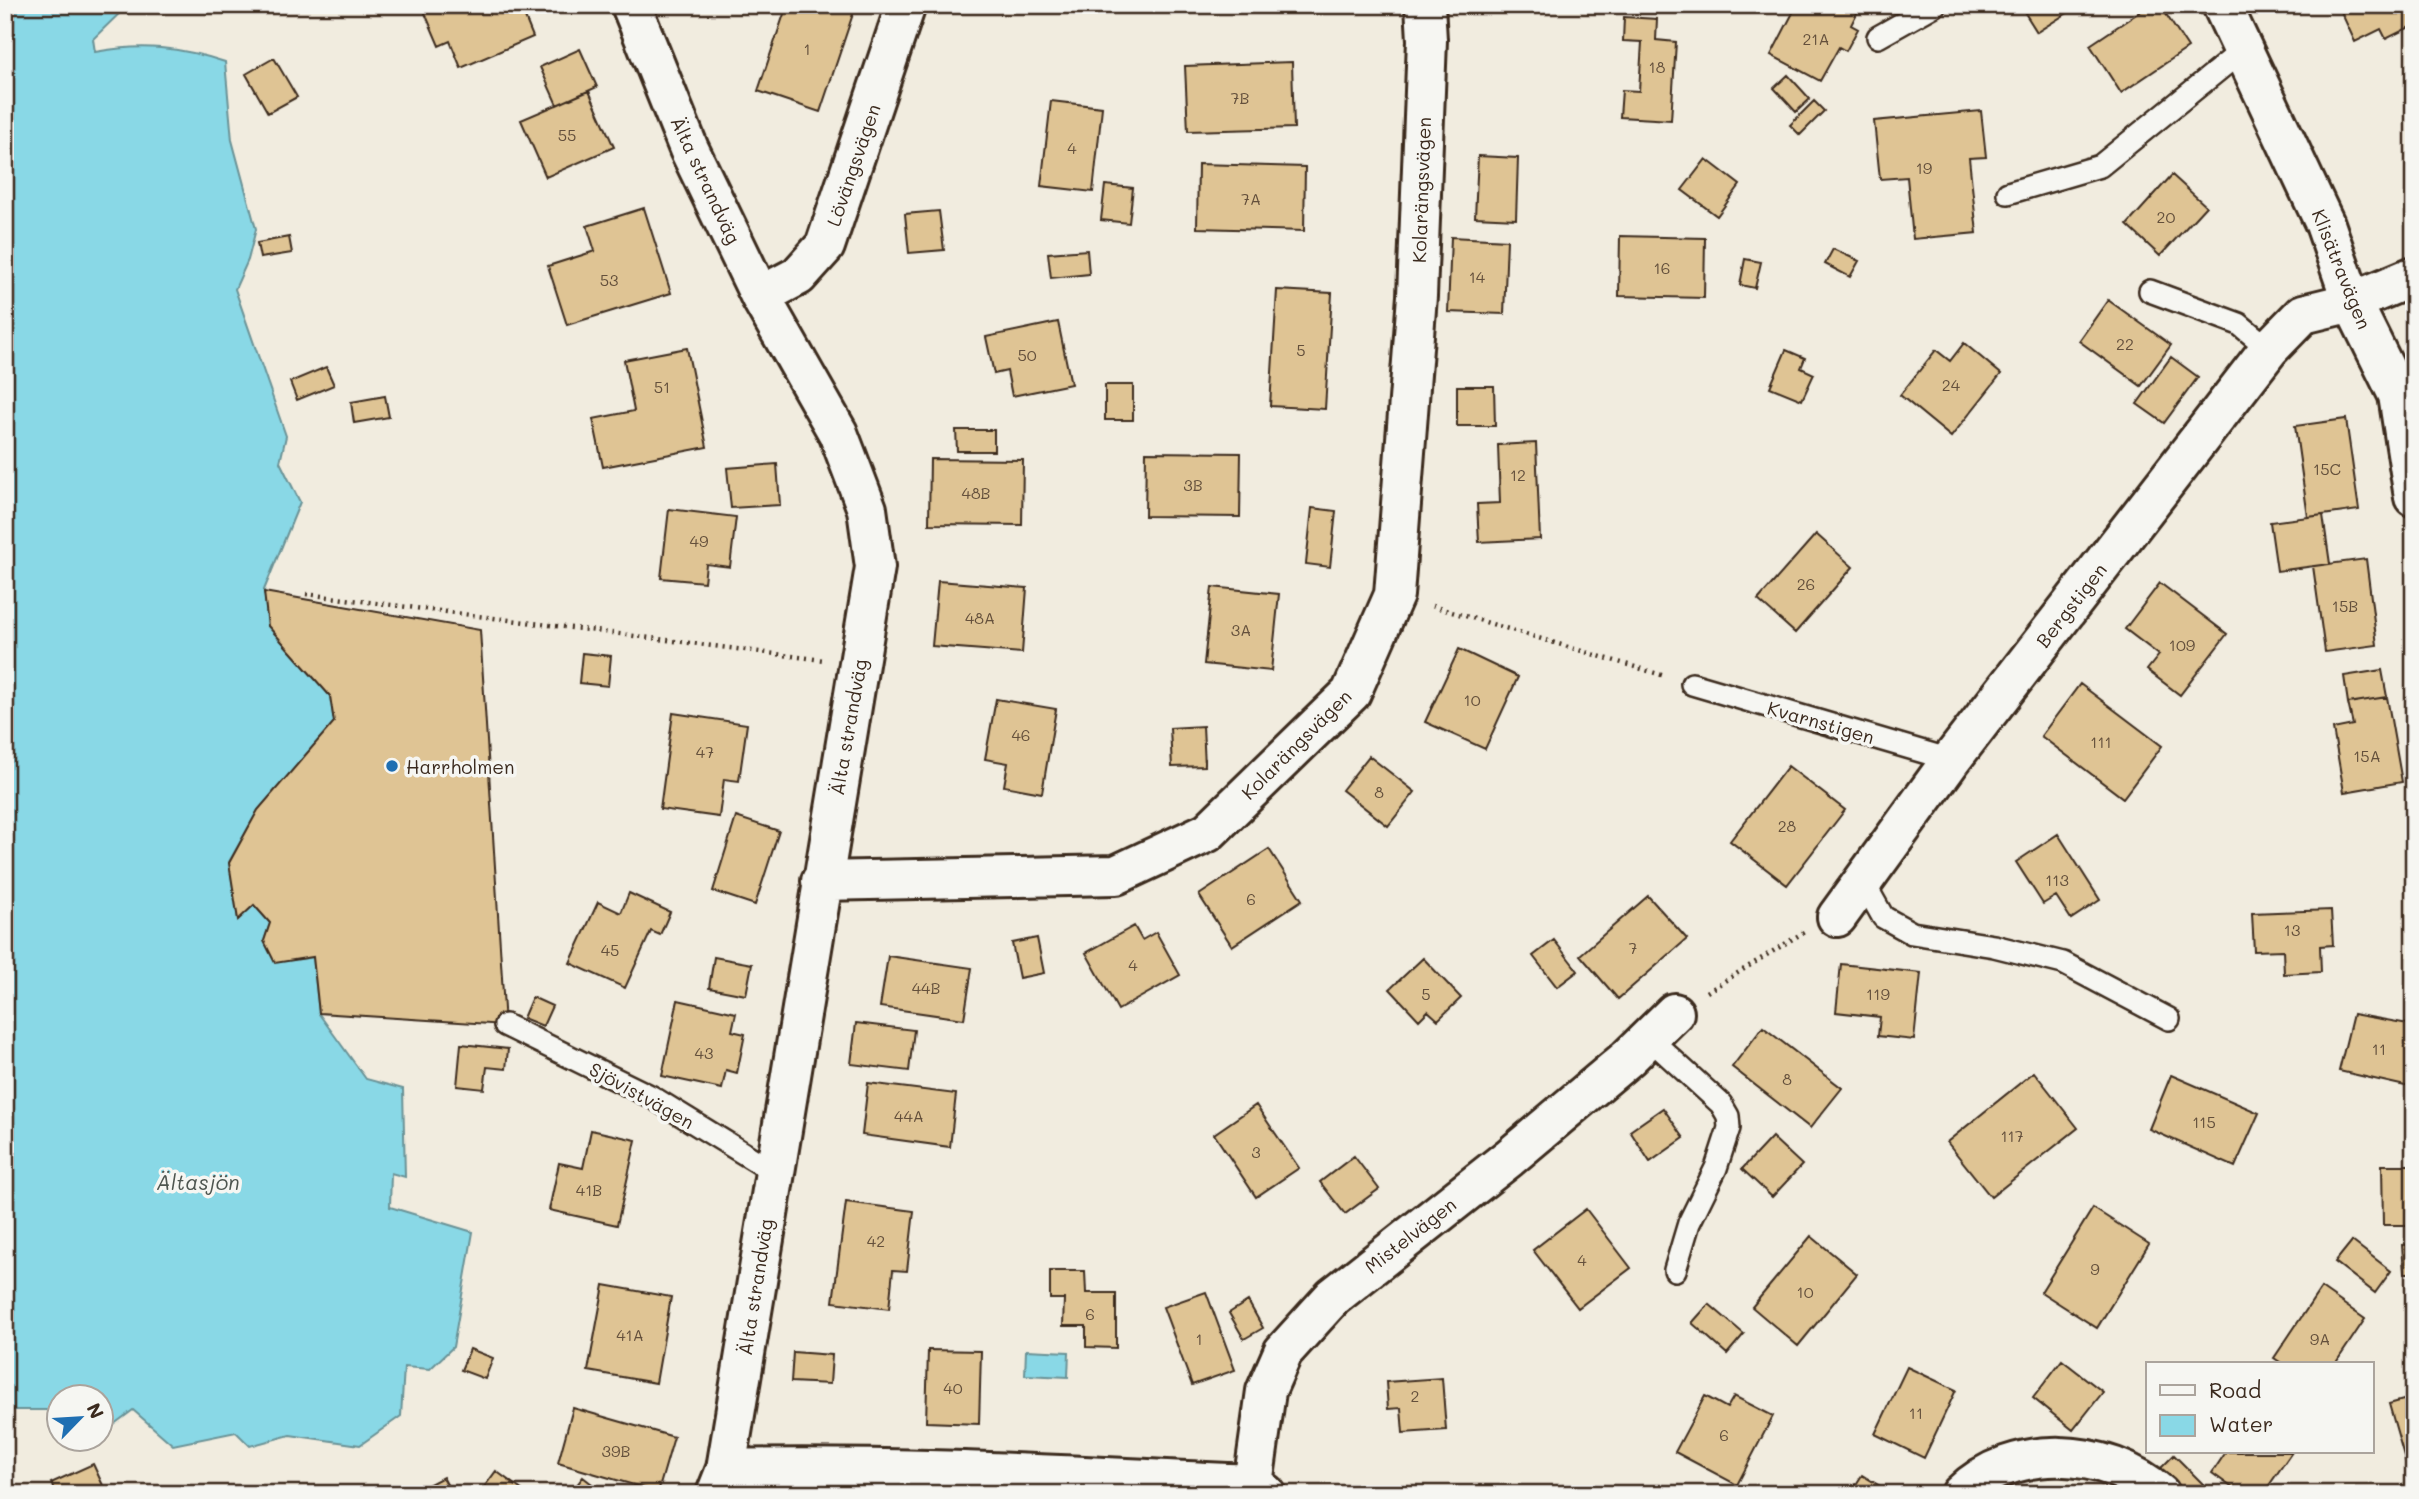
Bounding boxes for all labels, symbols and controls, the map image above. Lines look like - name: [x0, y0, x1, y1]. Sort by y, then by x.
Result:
- house number: 21A: [1802, 28, 1830, 49]
- house number: 1: [803, 38, 811, 59]
- house number: 18: [1649, 56, 1666, 77]
- house number: 7B: [1231, 87, 1249, 108]
- street label: Lövängsvägen: [820, 101, 886, 229]
- street label: Älta strandväg: [666, 112, 746, 248]
- street label: Kolarängsvägen: [1406, 117, 1436, 263]
- house number: 55: [558, 124, 576, 145]
- house number: 4: [1067, 137, 1077, 158]
- house number: 19: [1916, 157, 1932, 178]
- house number: 7A: [1241, 188, 1261, 209]
- street label: Klisätravägen: [2307, 205, 2377, 333]
- house number: 20: [2157, 206, 2176, 227]
- house number: 16: [1654, 257, 1670, 278]
- house number: 14: [1469, 266, 1486, 287]
- house number: 53: [600, 269, 618, 290]
- house number: 22: [2116, 333, 2134, 354]
- house number: 5: [1296, 339, 1306, 360]
- house number: 50: [1017, 344, 1037, 365]
- house number: 24: [1942, 374, 1961, 395]
- house number: 51: [654, 376, 670, 397]
- house number: 15C: [2313, 458, 2341, 479]
- house number: 12: [1510, 464, 1526, 485]
- house number: 3B: [1183, 474, 1203, 495]
- house number: 48B: [961, 482, 991, 503]
- house number: 49: [690, 530, 708, 551]
- street label: Bergstigen: [2030, 558, 2112, 652]
- house number: 26: [1797, 573, 1815, 594]
- house number: 15B: [2332, 595, 2358, 616]
- house number: 48A: [965, 607, 995, 628]
- house number: 3A: [1231, 619, 1251, 640]
- house number: 109: [2169, 634, 2195, 655]
- street label: Älta strandväg: [824, 657, 872, 797]
- street label: Kolarängsvägen: [1236, 684, 1356, 804]
- house number: 10: [1463, 689, 1481, 710]
- street label: Kvarnstigen: [1765, 695, 1877, 749]
- house number: 46: [1011, 724, 1031, 745]
- house number: 111: [2090, 731, 2112, 752]
- house number: 47: [696, 741, 714, 762]
- house number: 15A: [2353, 745, 2381, 766]
- place label: Harrholmen: [406, 754, 515, 779]
- marker: Harrholmen: [384, 758, 400, 774]
- house number: 8: [1374, 781, 1384, 802]
- house number: 28: [1778, 815, 1797, 836]
- house number: 113: [2045, 869, 2069, 890]
- house number: 6: [1246, 888, 1256, 909]
- house number: 13: [2284, 919, 2300, 940]
- house number: 7: [1629, 937, 1638, 958]
- house number: 45: [601, 939, 619, 960]
- house number: 4: [1128, 954, 1138, 975]
- house number: 44B: [912, 977, 940, 998]
- house number: 5: [1421, 983, 1431, 1004]
- house number: 119: [1866, 983, 1890, 1004]
- house number: 11: [2372, 1038, 2386, 1059]
- house number: 43: [695, 1042, 713, 1063]
- street label: Sjövistvägen: [585, 1056, 699, 1134]
- house number: 8: [1782, 1068, 1792, 1089]
- house number: 44A: [894, 1105, 924, 1126]
- house number: 115: [2192, 1111, 2216, 1132]
- house number: 117: [2000, 1125, 2024, 1146]
- house number: 3: [1251, 1141, 1261, 1162]
- water label: Ältasjön: [156, 1168, 240, 1195]
- house number: 41B: [576, 1179, 602, 1200]
- street label: Mistelvägen: [1359, 1191, 1461, 1279]
- street label: Älta strandväg: [732, 1217, 778, 1357]
- house number: 42: [867, 1230, 885, 1251]
- house number: 4: [1577, 1249, 1587, 1270]
- house number: 9: [2090, 1258, 2100, 1279]
- house number: 10: [1796, 1281, 1814, 1302]
- house number: 6: [1085, 1303, 1095, 1324]
- house number: 41A: [616, 1324, 644, 1345]
- house number: 1: [1195, 1328, 1203, 1349]
- house number: 9A: [2310, 1328, 2330, 1349]
- legend: [2146, 1362, 2374, 1454]
- text: Road: [2209, 1376, 2261, 1403]
- house number: 40: [943, 1377, 963, 1398]
- north arrow: [46, 1384, 116, 1454]
- house number: 2: [1411, 1385, 1419, 1406]
- text: N: [81, 1399, 110, 1422]
- house number: 11: [1909, 1402, 1923, 1423]
- text: Water: [2209, 1410, 2273, 1437]
- house number: 6: [1719, 1424, 1729, 1445]
- house number: 39B: [602, 1440, 630, 1461]

